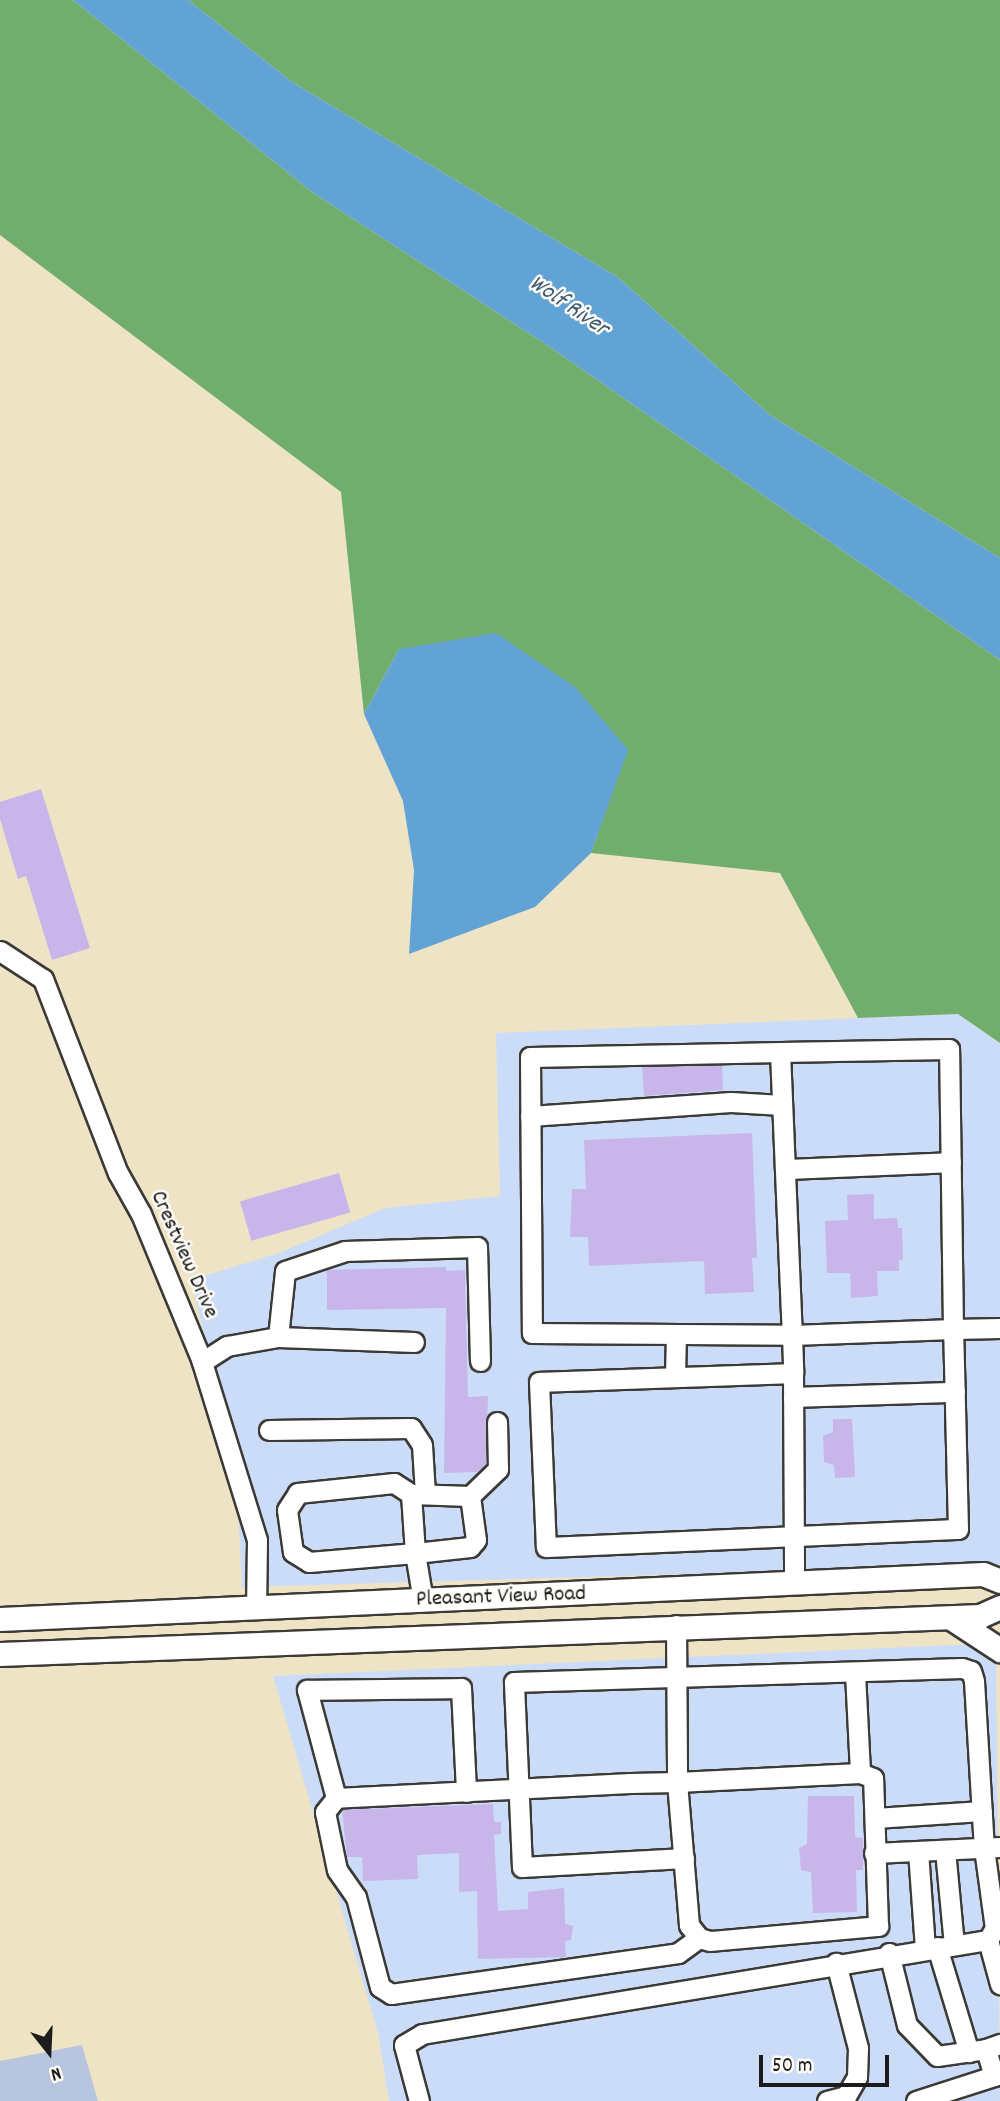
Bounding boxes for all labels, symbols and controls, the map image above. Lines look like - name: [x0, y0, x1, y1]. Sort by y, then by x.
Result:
- water label: Wolf River: [523, 270, 613, 344]
- street label: Crestview Drive: [143, 1187, 223, 1323]
- street label: Pleasant View Road: [415, 1581, 587, 1615]
- north arrow: [14, 2017, 84, 2087]
- scale bar: [762, 2042, 892, 2086]
- text: 50 m: [772, 2052, 812, 2082]
- text: N: [47, 2058, 64, 2087]

